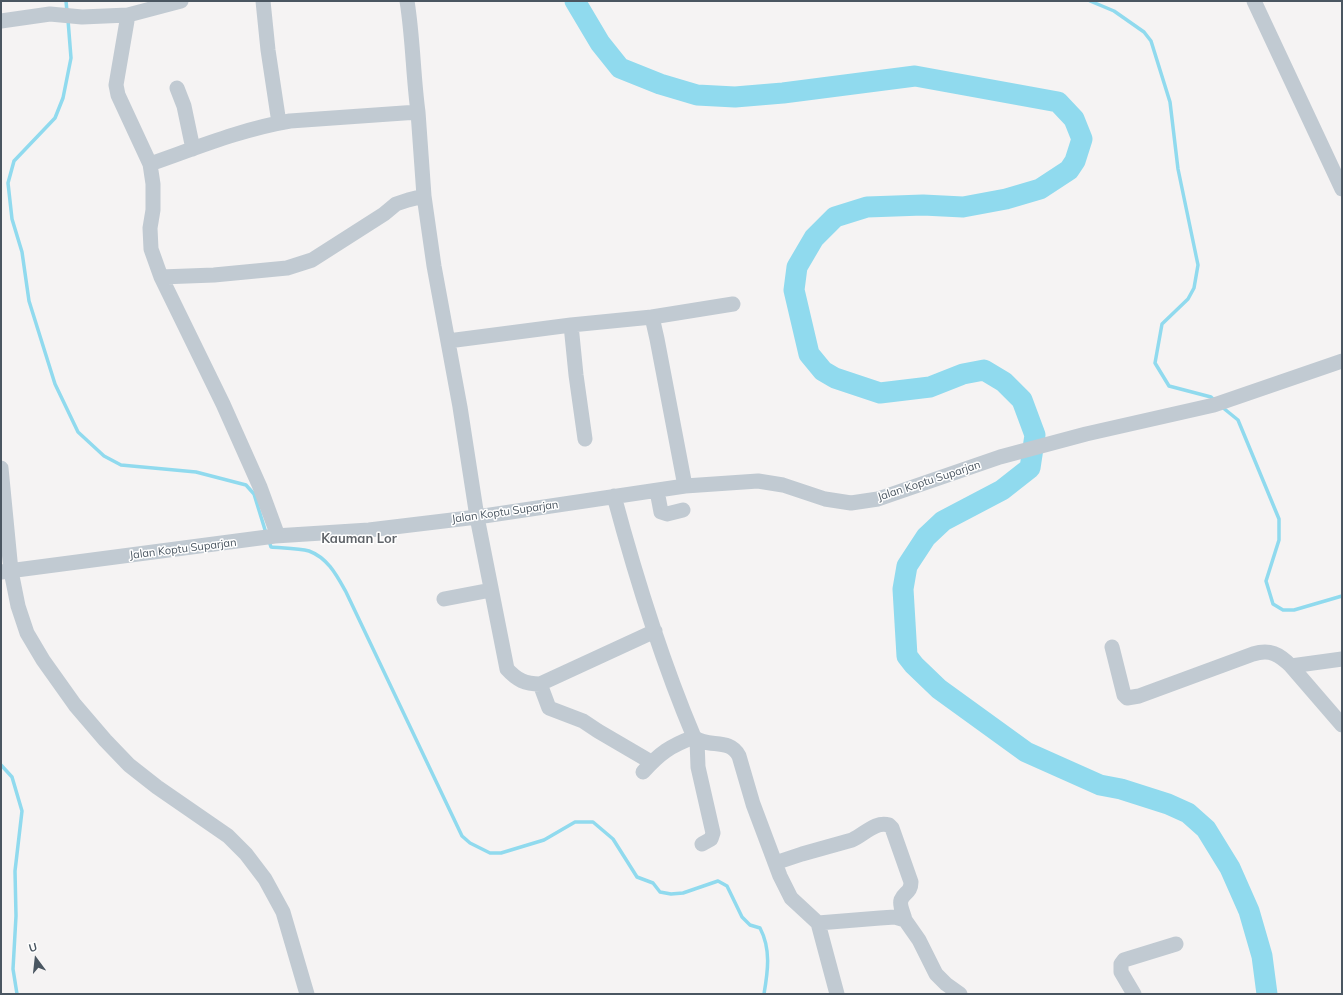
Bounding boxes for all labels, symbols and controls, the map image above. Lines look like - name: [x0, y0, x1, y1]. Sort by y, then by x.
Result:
- street label: Jalan Koptu Suparjan: [876, 458, 982, 504]
- street label: Jalan Koptu Suparjan: [451, 498, 559, 526]
- district label: Kauman Lor: [321, 531, 397, 547]
- street label: Jalan Koptu Suparjan: [129, 536, 237, 562]
- north arrow: [16, 939, 56, 979]
- text: U: [27, 940, 39, 955]

